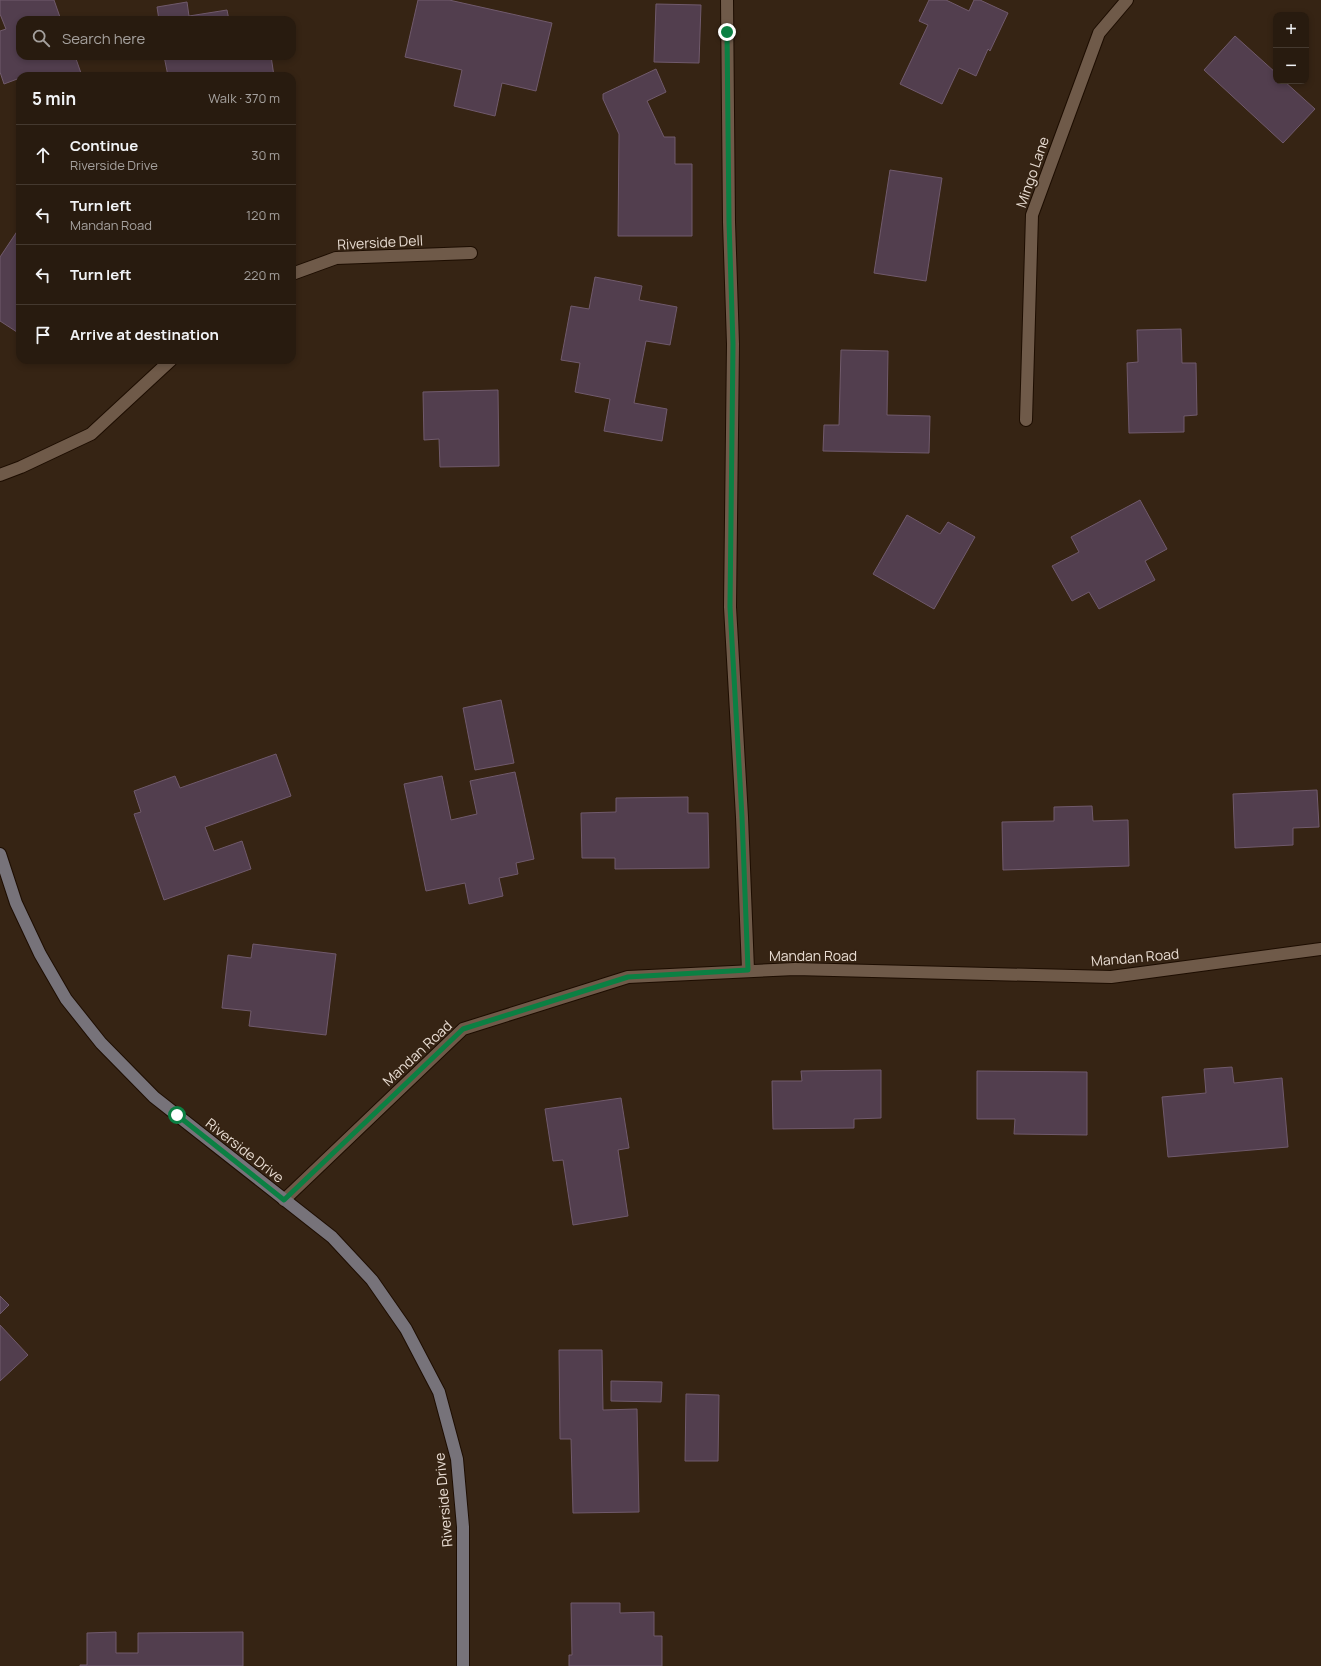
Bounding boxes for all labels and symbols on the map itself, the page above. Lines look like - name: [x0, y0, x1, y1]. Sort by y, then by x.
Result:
- route end: [718, 23, 736, 41]
- street label: Mingo Lane: [1011, 134, 1053, 210]
- street label: Riverside Dell: [337, 230, 423, 254]
- street label: Mandan Road: [1090, 944, 1180, 970]
- street label: Mandan Road: [769, 946, 857, 965]
- street label: Mandan Road: [378, 1016, 456, 1090]
- route start: [168, 1106, 186, 1124]
- street label: Riverside Drive: [202, 1113, 288, 1187]
- street label: Riverside Drive: [429, 1452, 457, 1548]

